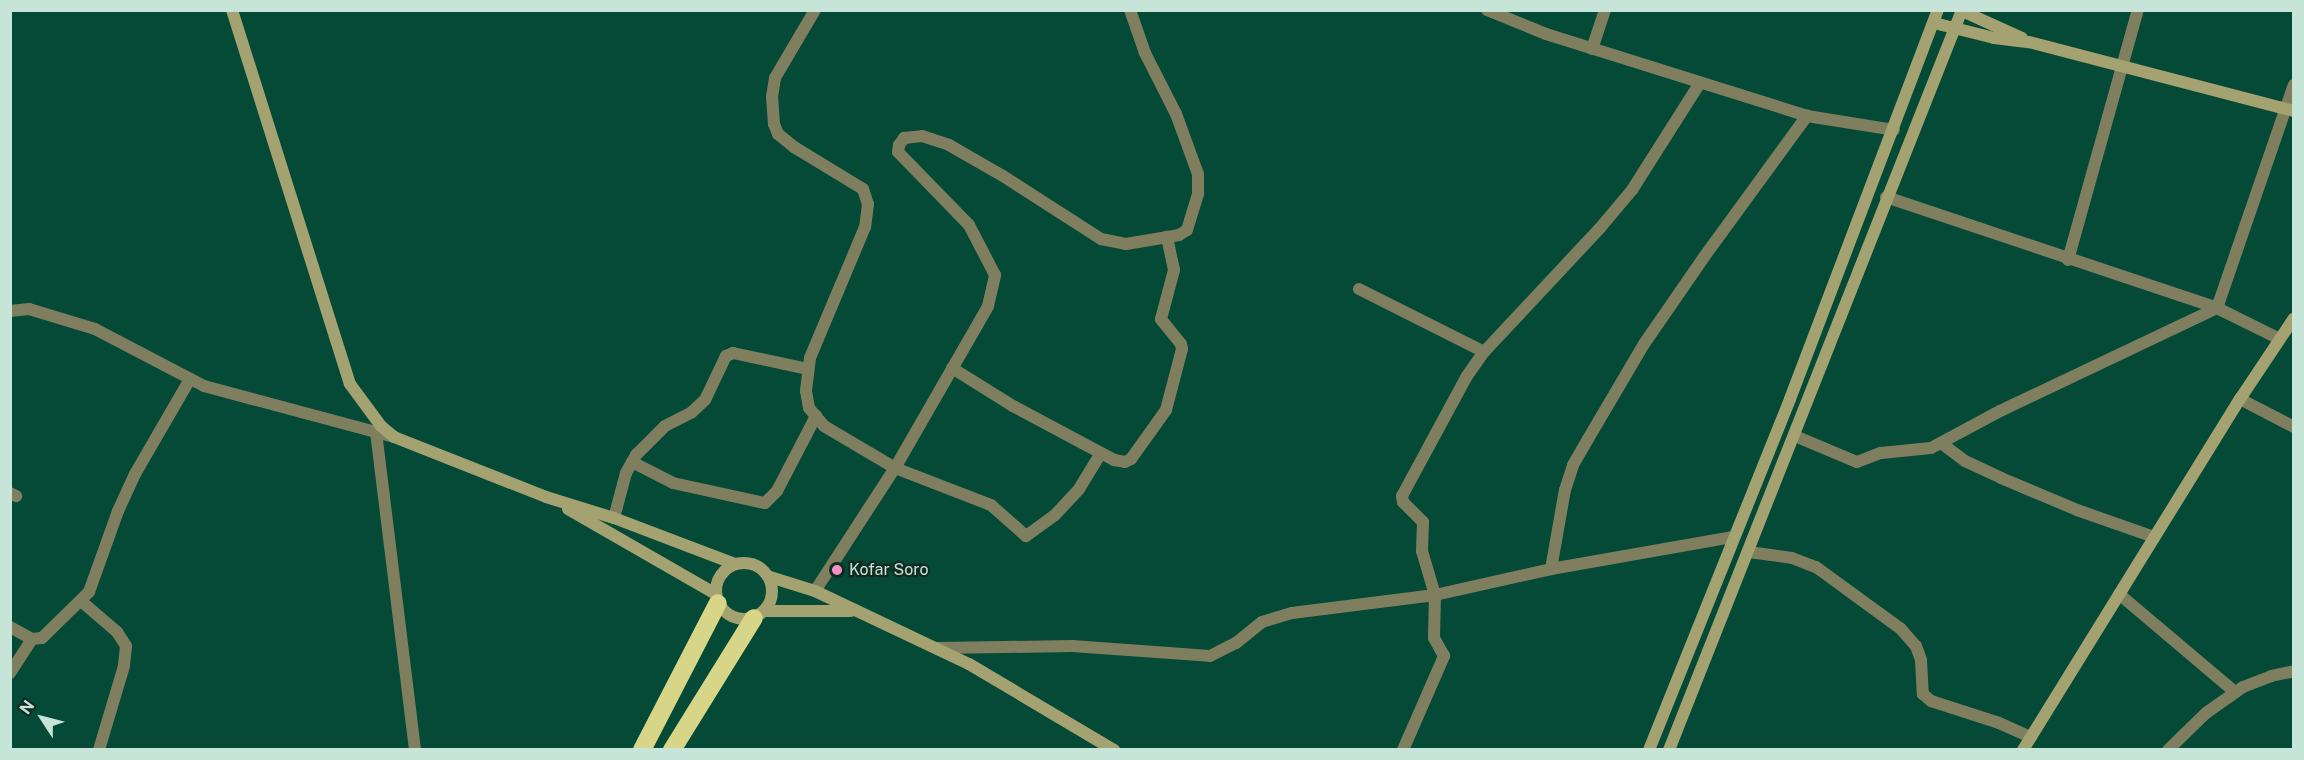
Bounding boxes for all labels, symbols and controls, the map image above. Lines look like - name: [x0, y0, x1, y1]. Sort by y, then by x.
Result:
- place label: Kofar Soro: [849, 560, 929, 580]
- marker: Kofar Soro: [830, 563, 844, 577]
- north arrow: [12, 688, 72, 748]
- text: N: [16, 696, 38, 718]

